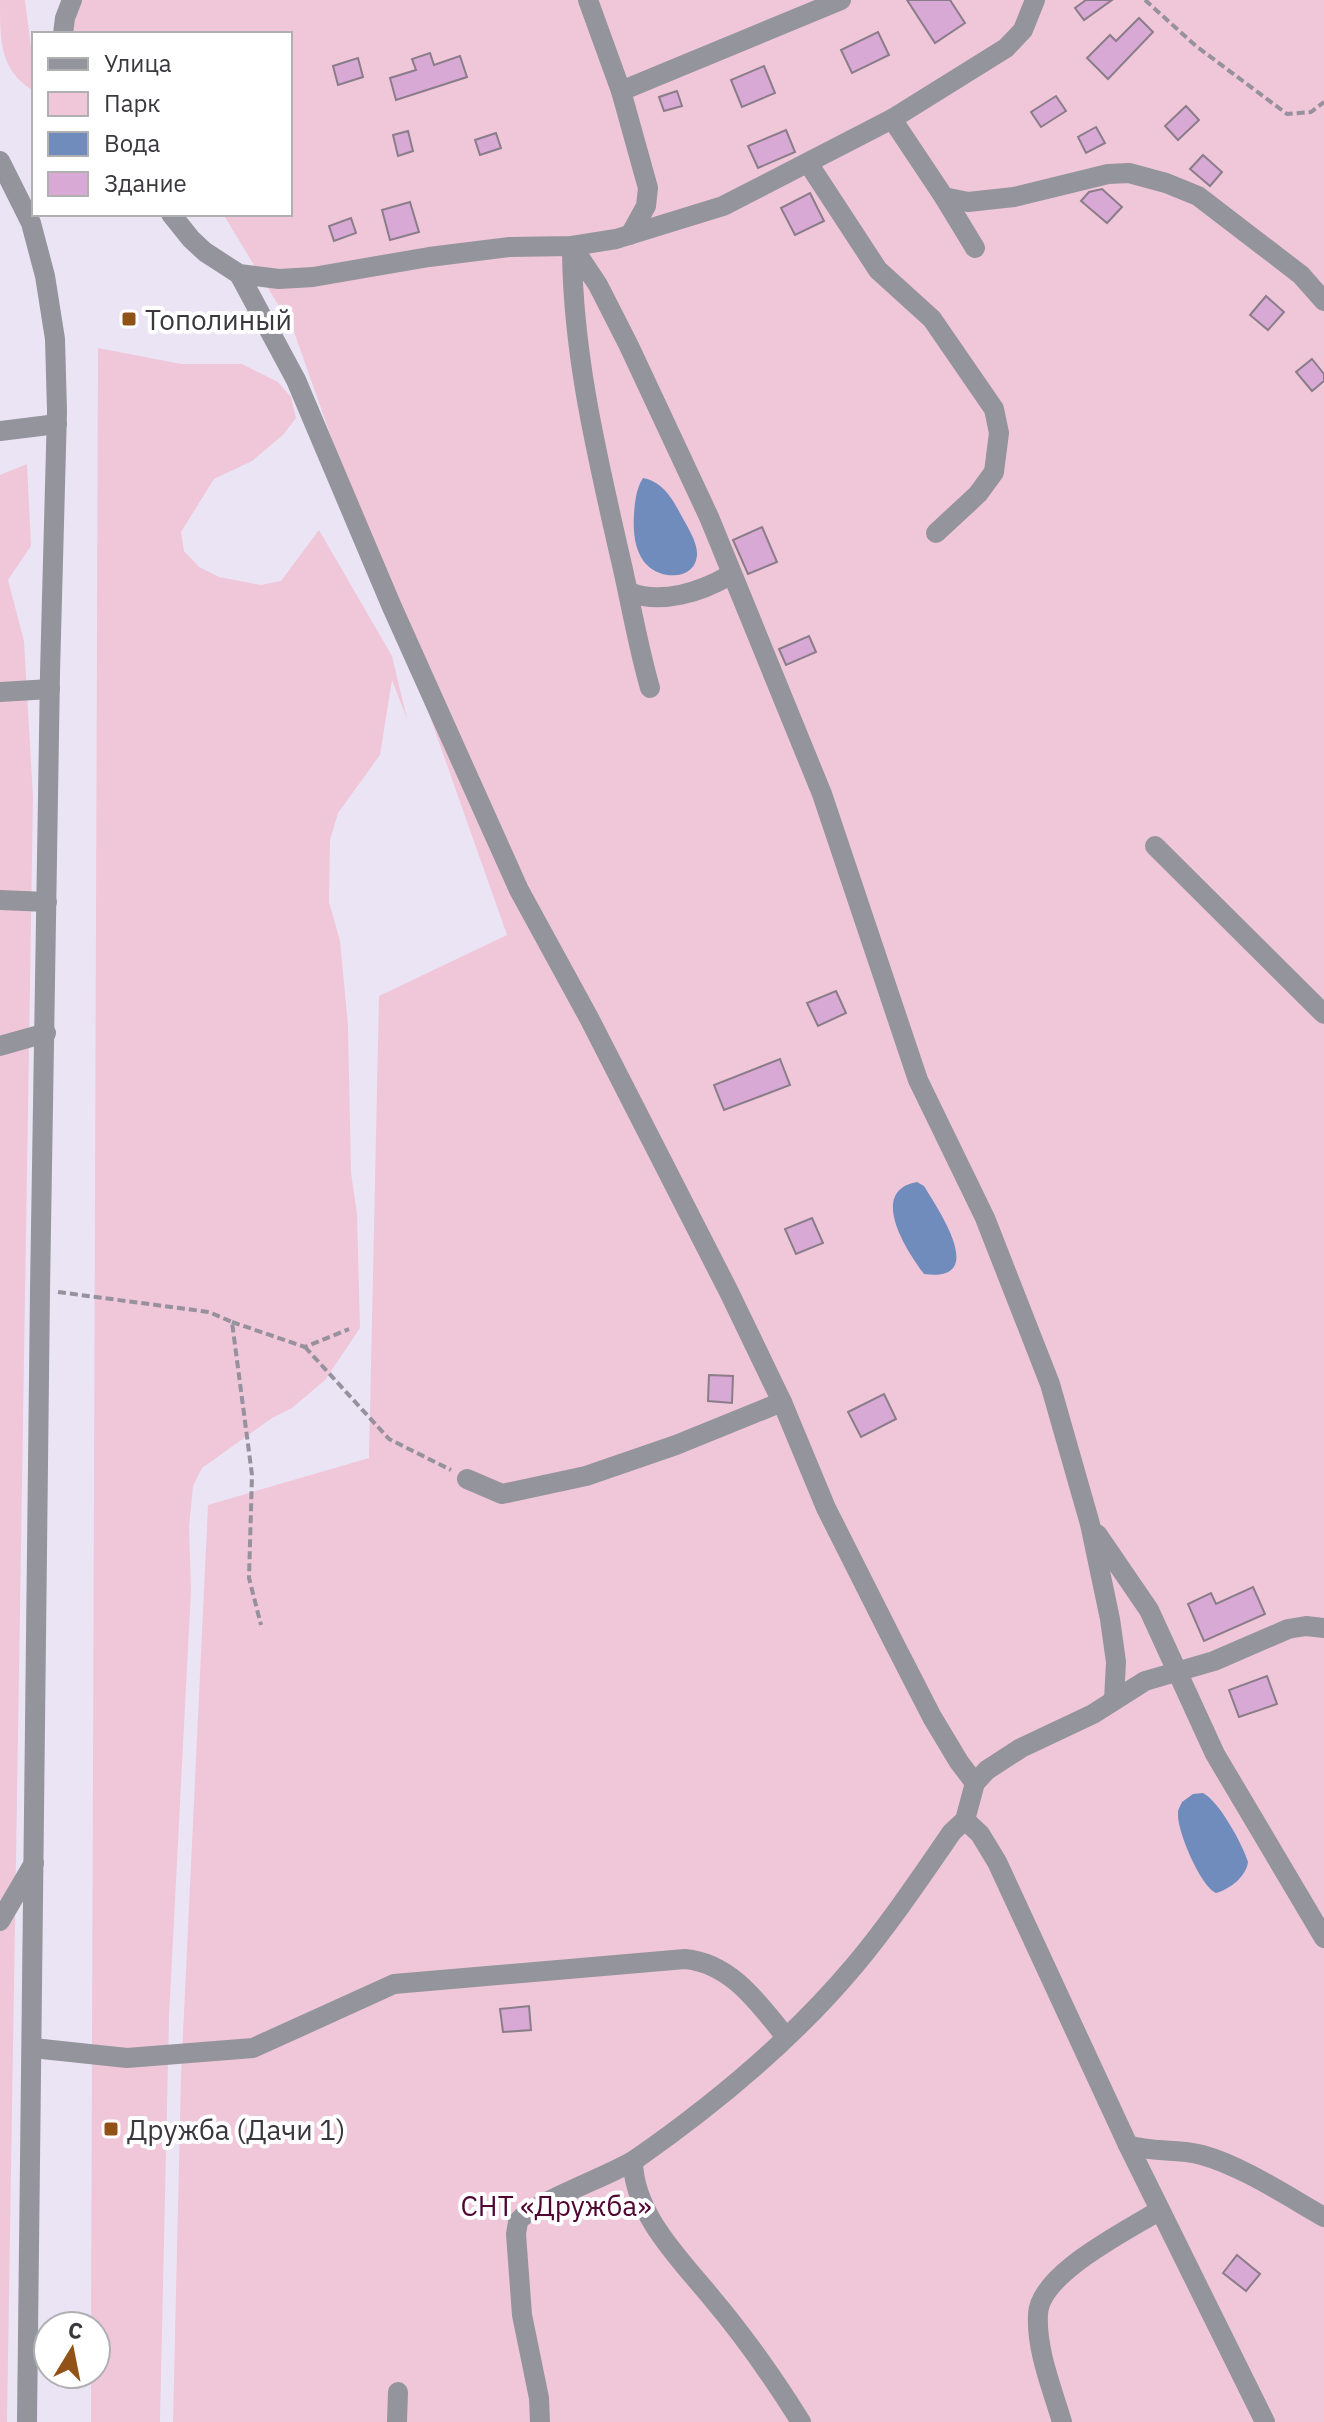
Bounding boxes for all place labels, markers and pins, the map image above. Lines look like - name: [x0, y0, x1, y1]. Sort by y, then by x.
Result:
- place label: Тополиный: [145, 301, 292, 338]
- marker: Тополиный: [120, 310, 138, 328]
- place label: Дружба (Дачи 1): [127, 2111, 345, 2148]
- marker: Дружба (Дачи 1): [102, 2120, 120, 2138]

